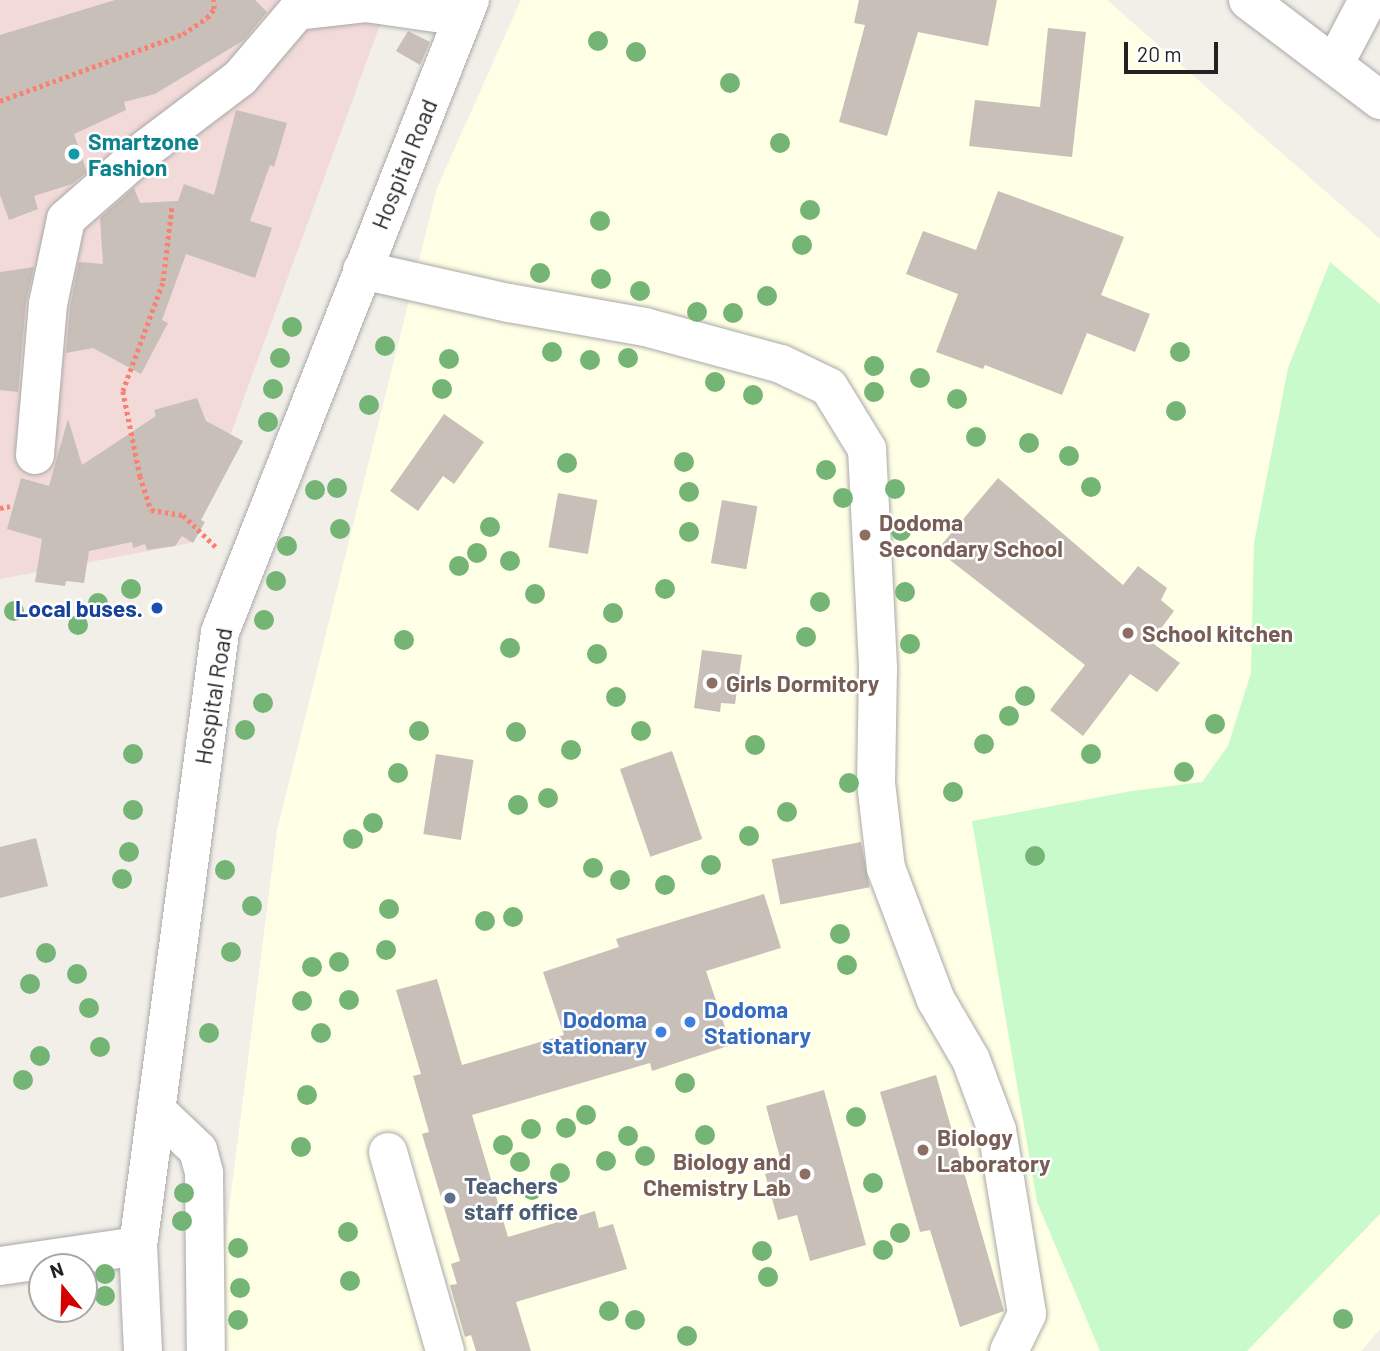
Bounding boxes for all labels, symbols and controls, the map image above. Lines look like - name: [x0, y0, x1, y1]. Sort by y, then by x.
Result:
- scale bar: [1128, 28, 1222, 72]
- text: 20 m: [1137, 41, 1182, 66]
- street label: Hospital Road: [365, 95, 443, 233]
- place label: Smartzone Fashion: [88, 127, 199, 181]
- marker: Smartzone Fashion: [66, 146, 82, 162]
- place label: Dodoma Secondary School: [879, 508, 1063, 562]
- marker: Dodoma Secondary School: [857, 527, 873, 543]
- place label: Local buses.: [15, 594, 143, 622]
- marker: Local buses.: [149, 600, 165, 616]
- place label: School kitchen: [1142, 619, 1293, 647]
- marker: School kitchen: [1120, 625, 1136, 641]
- street label: Hospital Road: [189, 626, 237, 766]
- place label: Girls Dormitory: [726, 669, 879, 697]
- marker: Girls Dormitory: [704, 675, 720, 691]
- place label: Dodoma Stationary: [704, 995, 811, 1049]
- place label: Dodoma stationary: [542, 1005, 647, 1059]
- marker: Dodoma Stationary: [682, 1014, 698, 1030]
- marker: Dodoma stationary: [653, 1024, 669, 1040]
- place label: Biology Laboratory: [937, 1123, 1051, 1177]
- marker: Biology Laboratory: [915, 1142, 931, 1158]
- place label: Biology and Chemistry Lab: [643, 1147, 791, 1201]
- marker: Biology and Chemistry Lab: [797, 1166, 813, 1182]
- place label: Teachers staff office: [464, 1171, 578, 1225]
- marker: Teachers staff office: [442, 1190, 458, 1206]
- north arrow: [28, 1253, 98, 1323]
- text: N: [47, 1257, 66, 1282]

